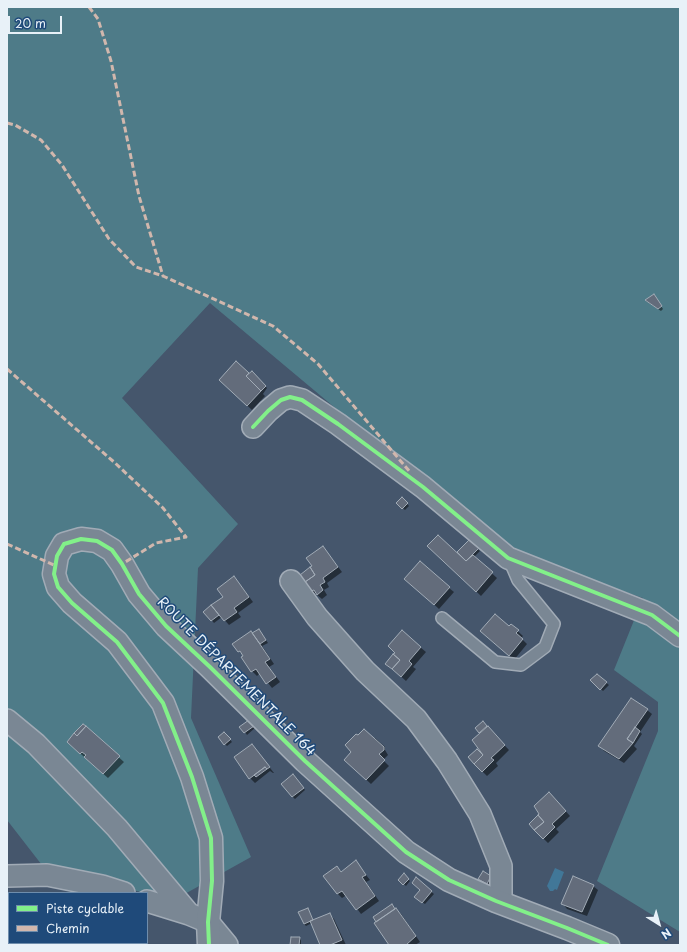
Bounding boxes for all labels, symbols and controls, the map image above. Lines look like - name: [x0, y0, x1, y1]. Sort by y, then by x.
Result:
- scale bar: [10, 8, 64, 34]
- text: 20 m: [15, 14, 46, 32]
- street label: ROUTE DÉPARTEMENTALE 164: [153, 594, 319, 760]
- legend: [8, 892, 148, 944]
- text: Piste cyclable: [46, 899, 124, 917]
- north arrow: [639, 904, 679, 944]
- text: Chemin: [46, 919, 90, 937]
- text: N: [658, 925, 675, 943]

